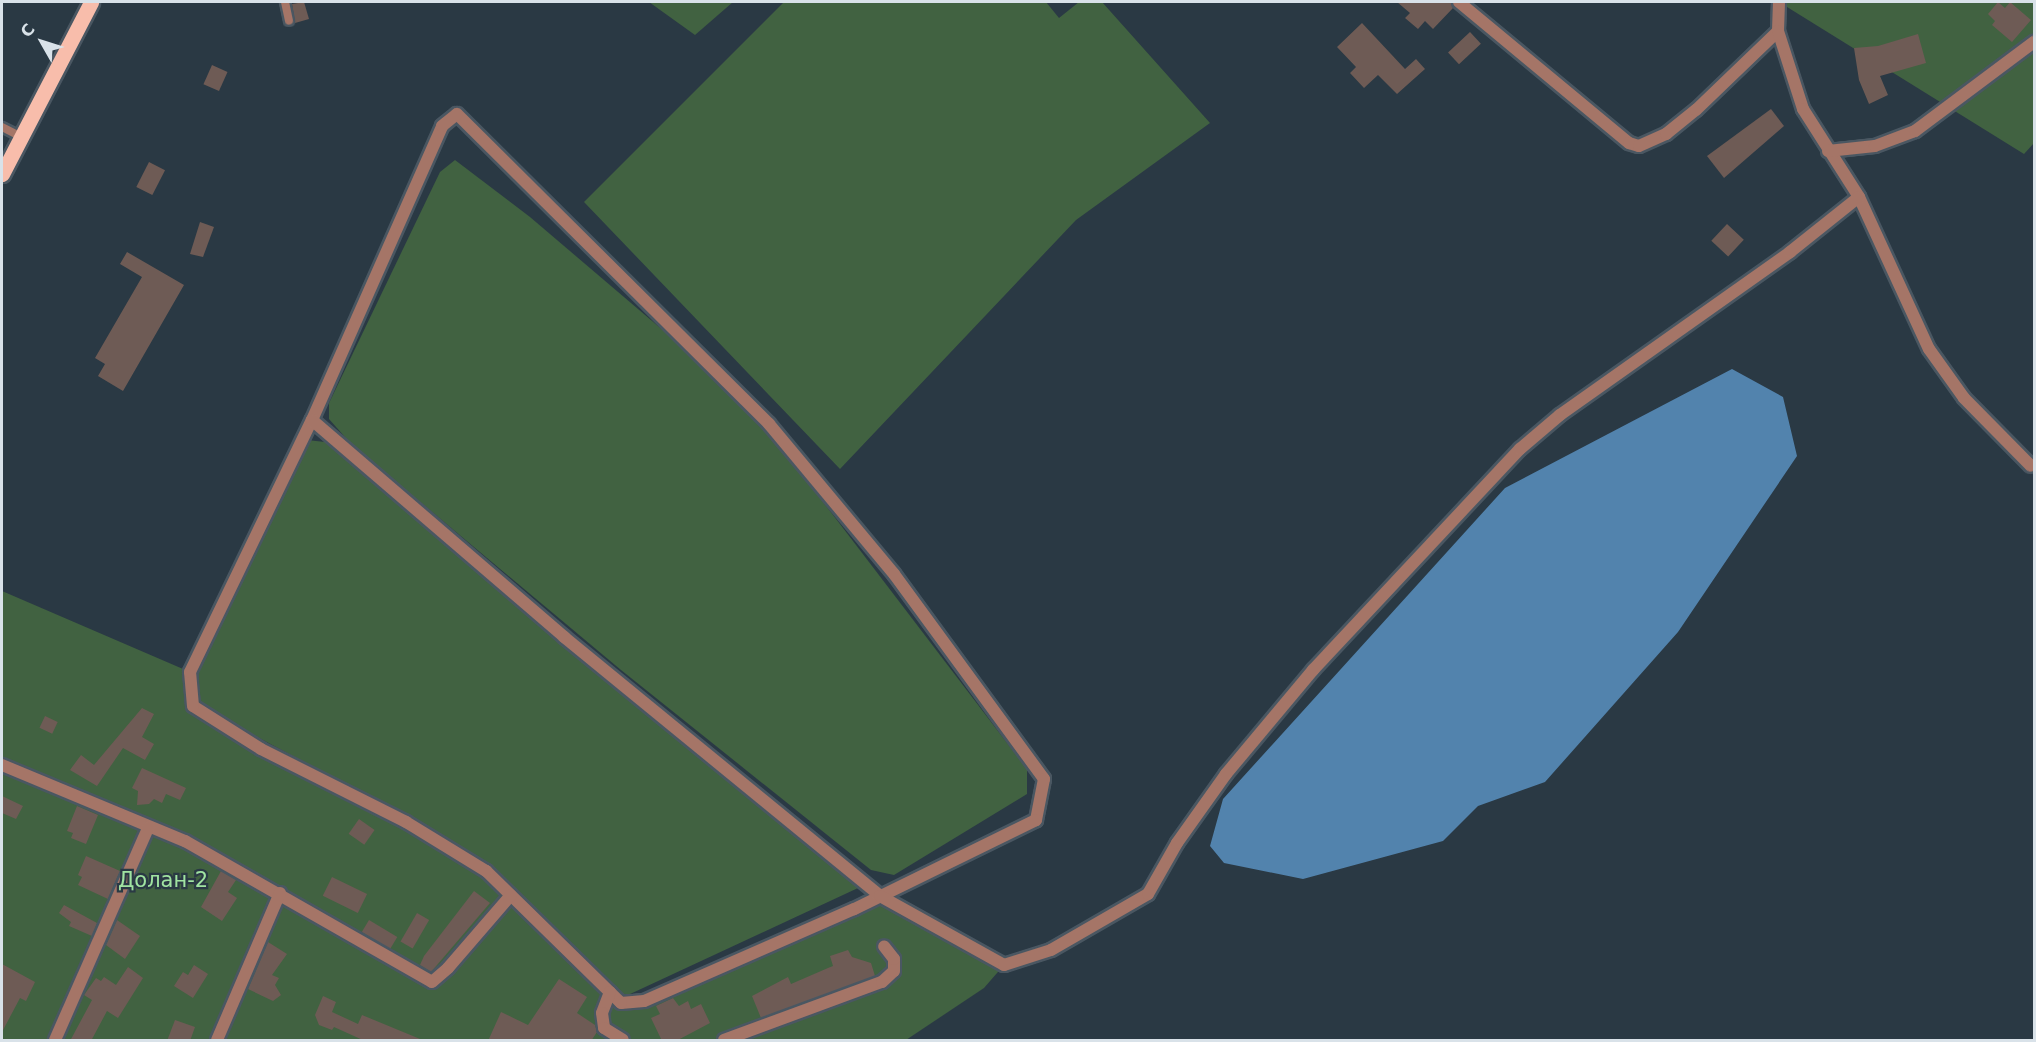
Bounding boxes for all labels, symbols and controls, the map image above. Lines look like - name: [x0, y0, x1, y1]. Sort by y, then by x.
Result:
- north arrow: [12, 12, 72, 72]
- text: С: [17, 20, 39, 41]
- park label: Долан-2: [118, 867, 208, 893]

